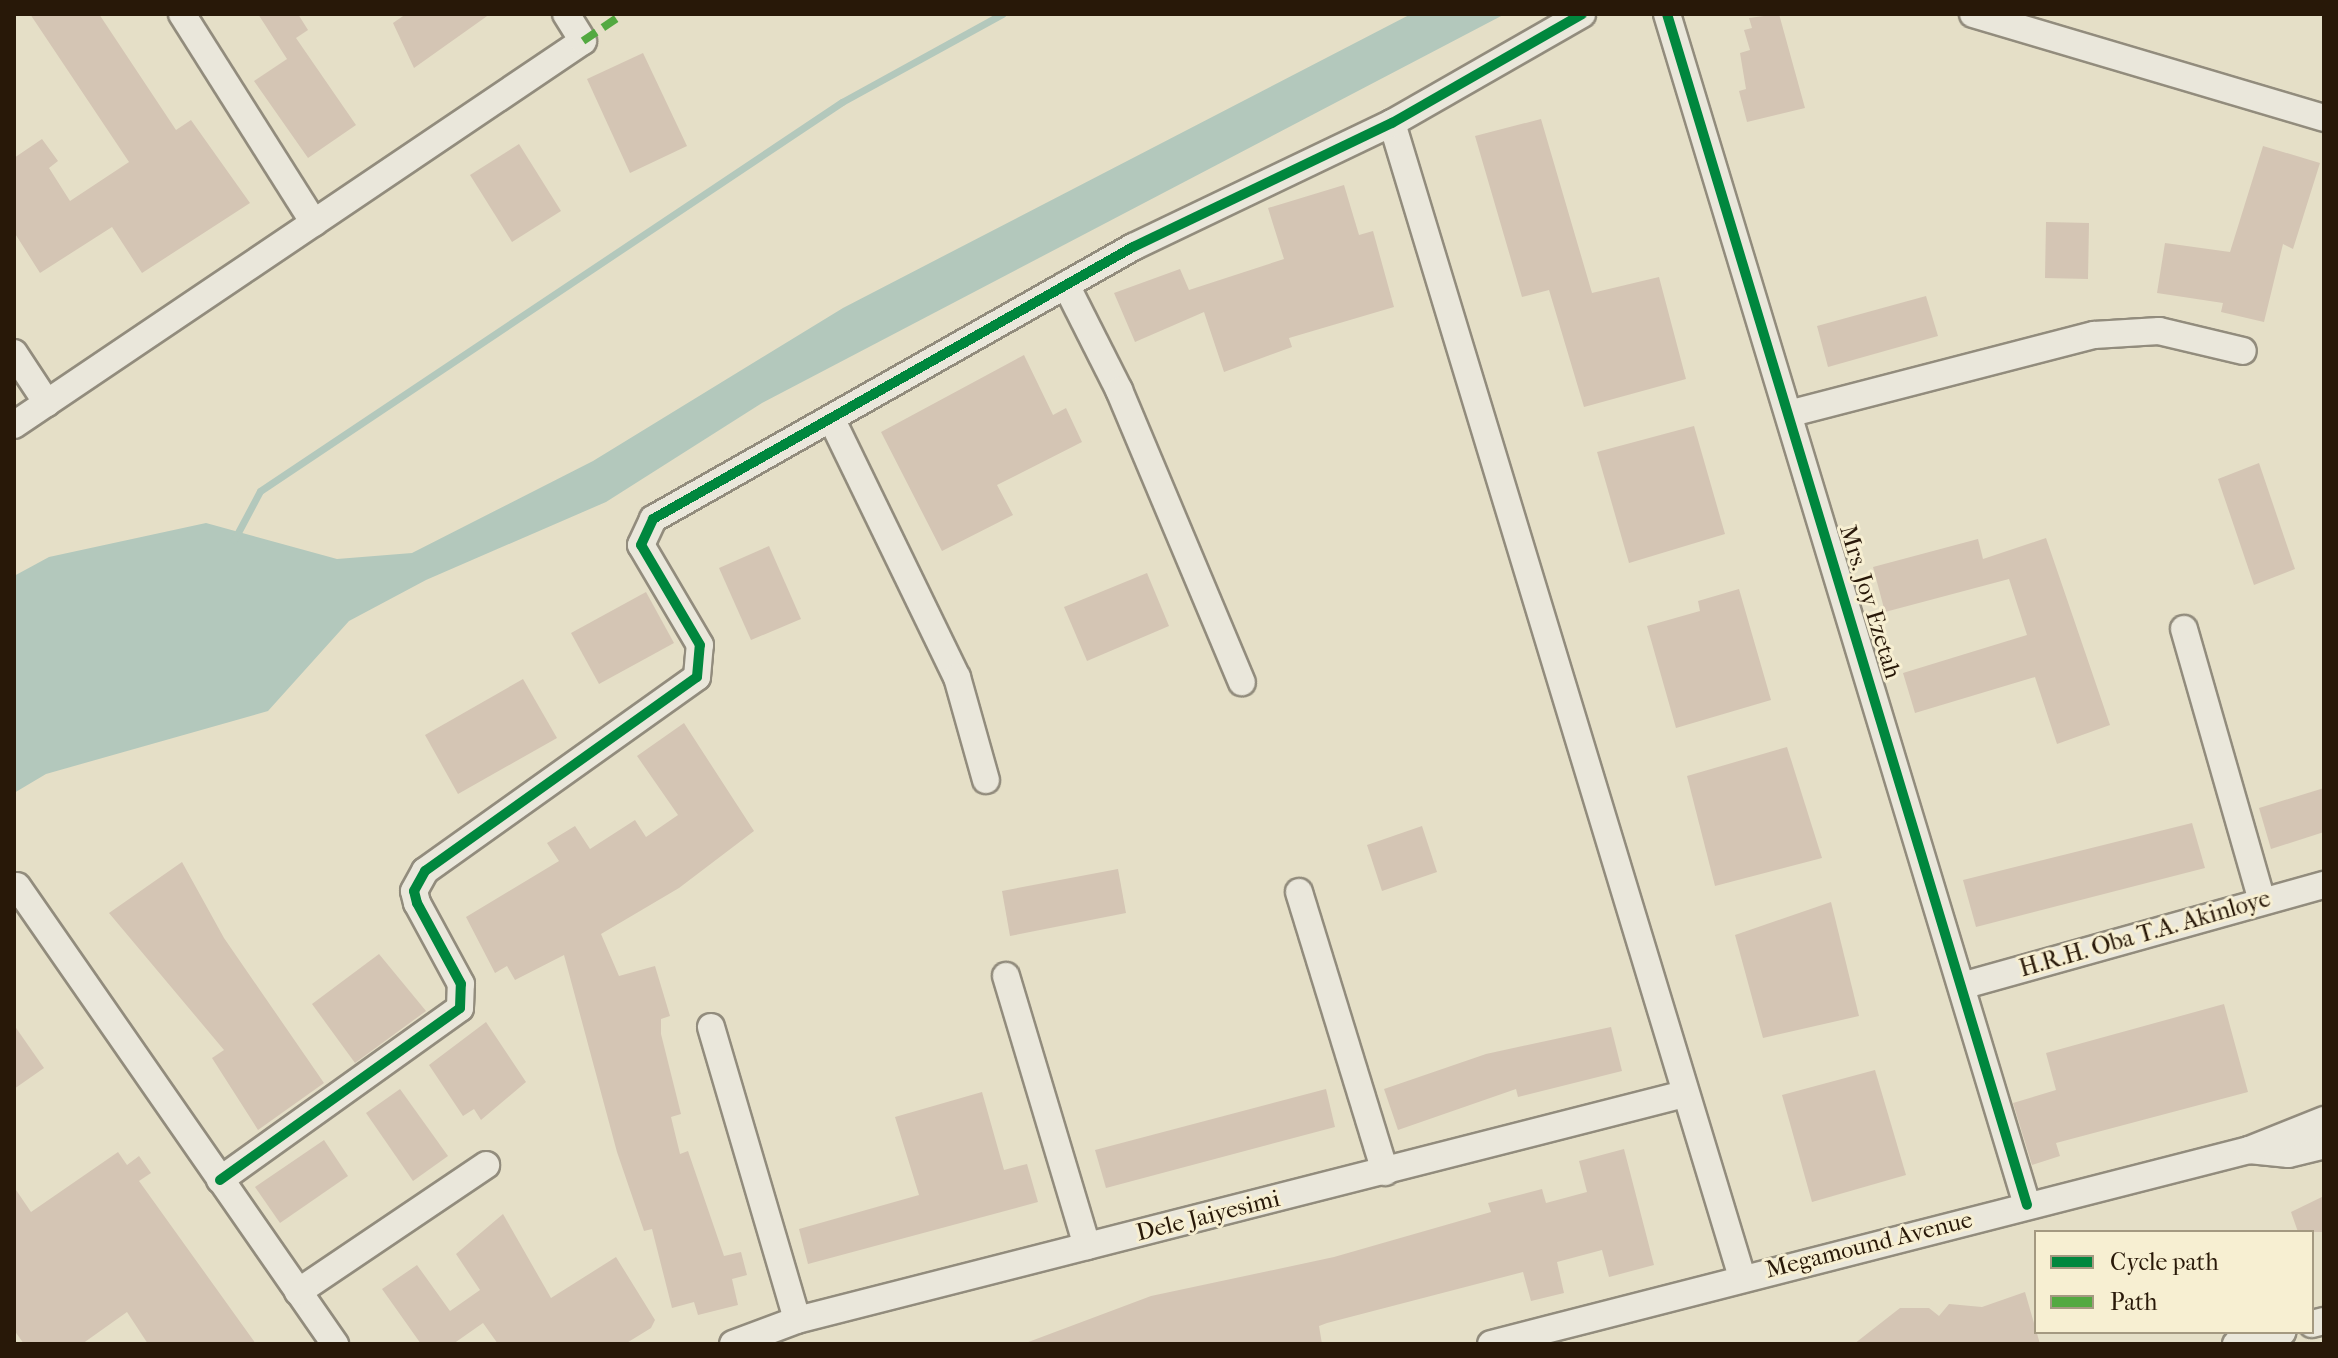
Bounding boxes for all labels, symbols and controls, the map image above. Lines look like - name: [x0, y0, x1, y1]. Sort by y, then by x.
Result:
- street label: Mrs. Joy Ezetah: [1833, 522, 1907, 682]
- street label: H.R.H. Oba T.A. Akinloye: [2016, 884, 2274, 984]
- street label: Dele Jaiyesimi: [1133, 1184, 1283, 1248]
- street label: Megamound Avenue: [1762, 1205, 1976, 1285]
- legend: [2034, 1230, 2314, 1334]
- text: Cycle path: [2110, 1248, 2219, 1276]
- text: Path: [2110, 1288, 2157, 1316]

